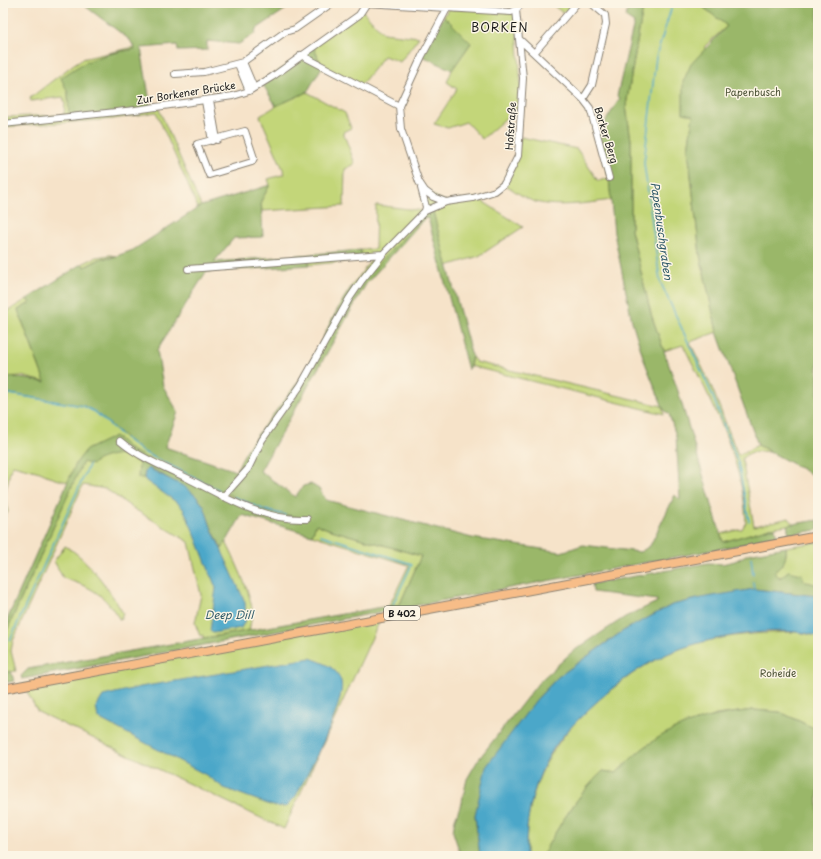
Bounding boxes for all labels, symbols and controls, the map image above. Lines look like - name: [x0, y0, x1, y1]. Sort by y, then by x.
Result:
- district label: BORKEN: [471, 18, 529, 36]
- street label: Zur Borkener Brücke: [135, 77, 237, 107]
- park label: Papenbusch: [725, 84, 781, 99]
- street label: Hofstraße: [501, 101, 519, 151]
- street label: Borker Berg: [591, 105, 623, 165]
- water label: Papenbuschgraben: [647, 181, 677, 282]
- water label: Deep Dill: [205, 606, 255, 623]
- road number: B 402: [384, 606, 420, 620]
- park label: Roheide: [760, 665, 796, 680]

